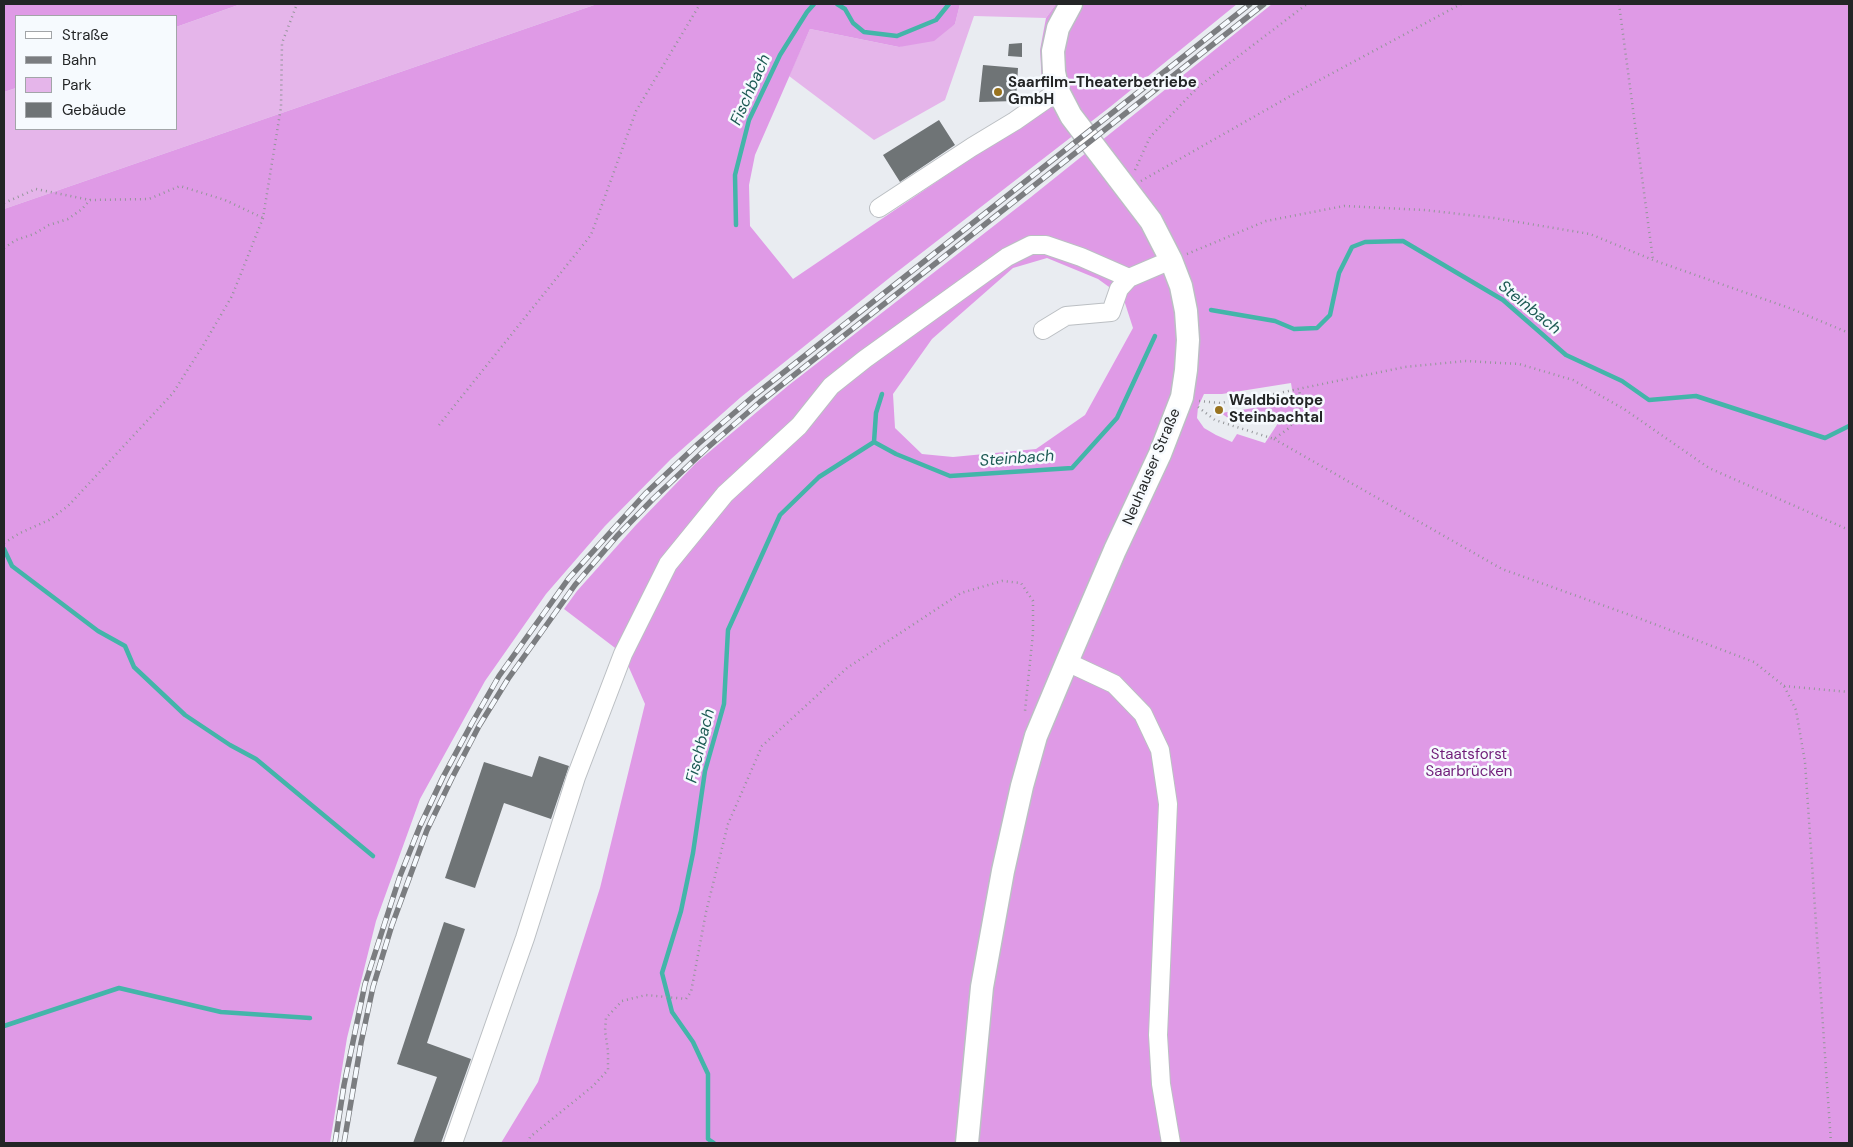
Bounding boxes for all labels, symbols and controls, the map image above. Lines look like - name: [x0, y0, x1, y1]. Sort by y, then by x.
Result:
- legend: [15, 15, 178, 130]
- text: Straße: [62, 25, 109, 45]
- text: Bahn: [62, 50, 96, 70]
- water label: Fischbach: [727, 52, 775, 128]
- place label: Saarfilm-Theaterbetriebe GmbH: [1008, 74, 1197, 109]
- text: Park: [62, 75, 92, 95]
- marker: Saarfilm-Theaterbetriebe GmbH: [992, 86, 1004, 98]
- text: Gebäude: [62, 100, 126, 120]
- water label: Steinbach: [1494, 277, 1564, 339]
- place label: Waldbiotope Steinbachtal: [1229, 392, 1323, 427]
- marker: Waldbiotope Steinbachtal: [1213, 404, 1225, 416]
- street label: Neuhauser Straße: [1119, 406, 1185, 528]
- water label: Steinbach: [979, 447, 1055, 471]
- water label: Fischbach: [683, 707, 719, 785]
- park label: Staatsforst Saarbrücken: [1426, 746, 1512, 781]

